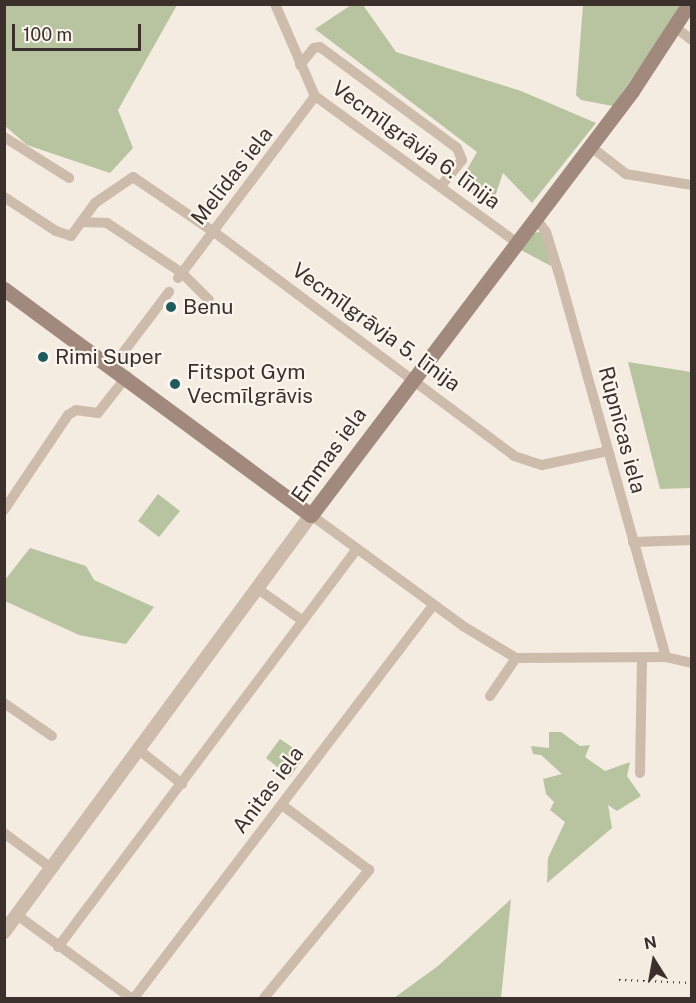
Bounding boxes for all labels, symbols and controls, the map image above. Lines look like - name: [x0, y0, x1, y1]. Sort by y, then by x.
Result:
- scale bar: [15, 12, 144, 50]
- text: 100 m: [23, 24, 72, 45]
- street label: Vecmīlgrāvja 6. līnija: [327, 75, 505, 215]
- street label: Melīdas iela: [186, 122, 278, 230]
- street label: Vecmīlgrāvja 5. līnija: [287, 257, 465, 397]
- place label: Benu: [183, 294, 233, 320]
- marker: Benu: [164, 300, 178, 314]
- place label: Rimi Super: [55, 344, 162, 370]
- marker: Rimi Super: [36, 350, 50, 364]
- place label: Fitspot Gym Vecmīlgrāvis: [187, 359, 313, 409]
- street label: Rūpnīcas iela: [593, 364, 651, 496]
- marker: Fitspot Gym Vecmīlgrāvis: [168, 377, 182, 391]
- street label: Emmas iela: [286, 403, 372, 507]
- street label: Anitas iela: [227, 741, 309, 839]
- north arrow: [624, 931, 684, 991]
- text: N: [643, 932, 658, 953]

